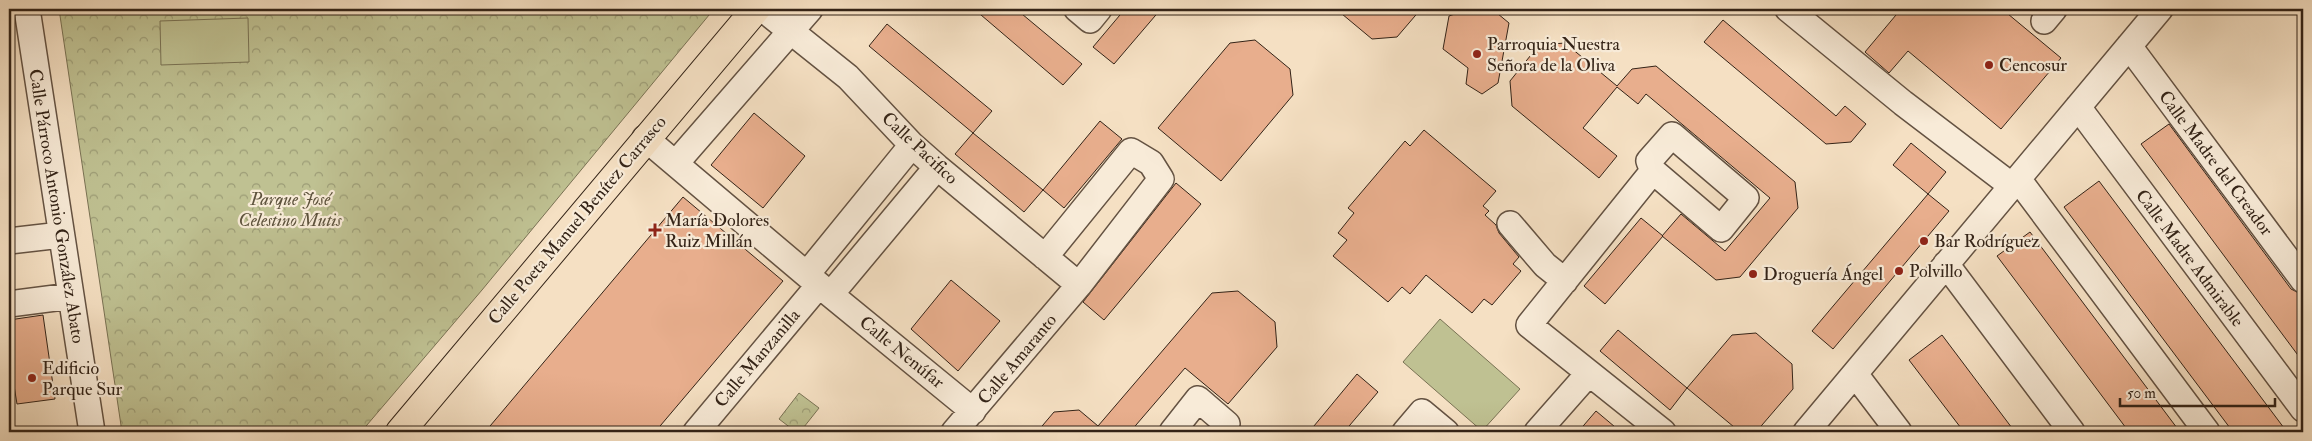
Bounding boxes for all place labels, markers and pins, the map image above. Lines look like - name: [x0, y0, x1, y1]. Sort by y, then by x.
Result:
- place label: Parroquia Nuestra Señora de la Oliva: [1487, 33, 1620, 77]
- marker: Parroquia Nuestra Señora de la Oliva: [1471, 48, 1483, 60]
- place label: Cencosur: [1999, 54, 2067, 77]
- marker: Cencosur: [1983, 59, 1995, 71]
- place label: María Dolores Ruiz Millán: [665, 209, 769, 253]
- marker: María Dolores Ruiz Millán: [649, 224, 661, 236]
- place label: Bar Rodríguez: [1934, 230, 2040, 253]
- marker: Bar Rodríguez: [1918, 235, 1930, 247]
- place label: Polvillo: [1909, 260, 1963, 283]
- place label: Droguería Ángel: [1763, 263, 1884, 286]
- marker: Polvillo: [1893, 265, 1905, 277]
- marker: Droguería Ángel: [1747, 268, 1759, 280]
- place label: Edificio Parque Sur: [42, 357, 122, 401]
- marker: Edificio Parque Sur: [26, 372, 38, 384]

